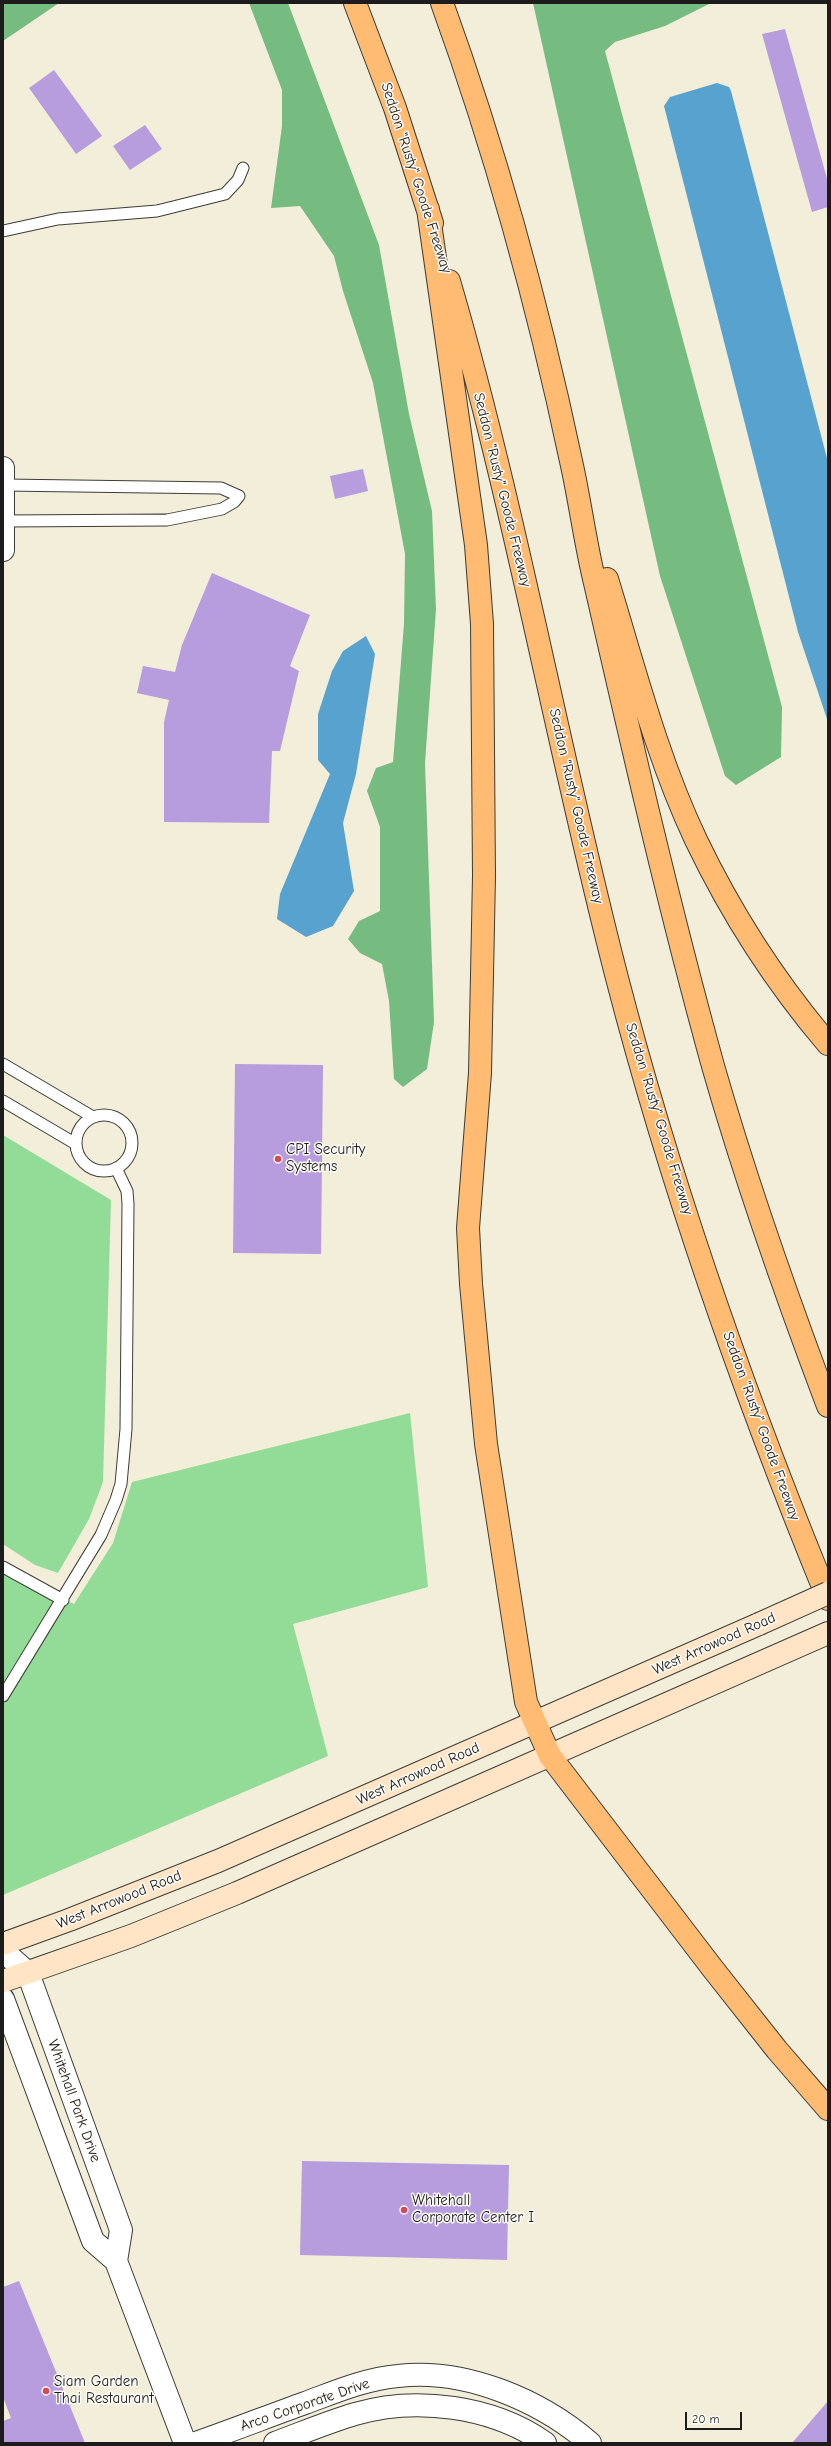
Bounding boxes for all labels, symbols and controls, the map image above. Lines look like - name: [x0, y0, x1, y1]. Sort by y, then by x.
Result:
- street label: Seddon "Rusty" Goode Freeway: [377, 80, 455, 276]
- street label: Seddon "Rusty" Goode Freeway: [469, 391, 535, 589]
- street label: Seddon "Rusty" Goode Freeway: [545, 707, 607, 905]
- street label: Seddon "Rusty" Goode Freeway: [621, 1021, 697, 1217]
- place label: CPI Security Systems: [286, 1141, 366, 1176]
- marker: CPI Security Systems: [273, 1154, 283, 1164]
- street label: Seddon "Rusty" Goode Freeway: [718, 1329, 804, 1523]
- street label: West Arrowood Road: [650, 1609, 778, 1679]
- street label: West Arrowood Road: [354, 1739, 482, 1809]
- street label: West Arrowood Road: [54, 1867, 184, 1933]
- street label: Whitehall Park Drive: [43, 2037, 105, 2165]
- place label: Whitehall Corporate Center I: [412, 2192, 534, 2227]
- marker: Whitehall Corporate Center I: [399, 2205, 409, 2215]
- place label: Siam Garden Thai Restaurant: [54, 2373, 154, 2408]
- street label: Arco Corporate Drive: [238, 2374, 372, 2436]
- marker: Siam Garden Thai Restaurant: [41, 2386, 51, 2396]
- scale bar: [687, 2404, 744, 2430]
- text: 20 m: [692, 2412, 720, 2426]

